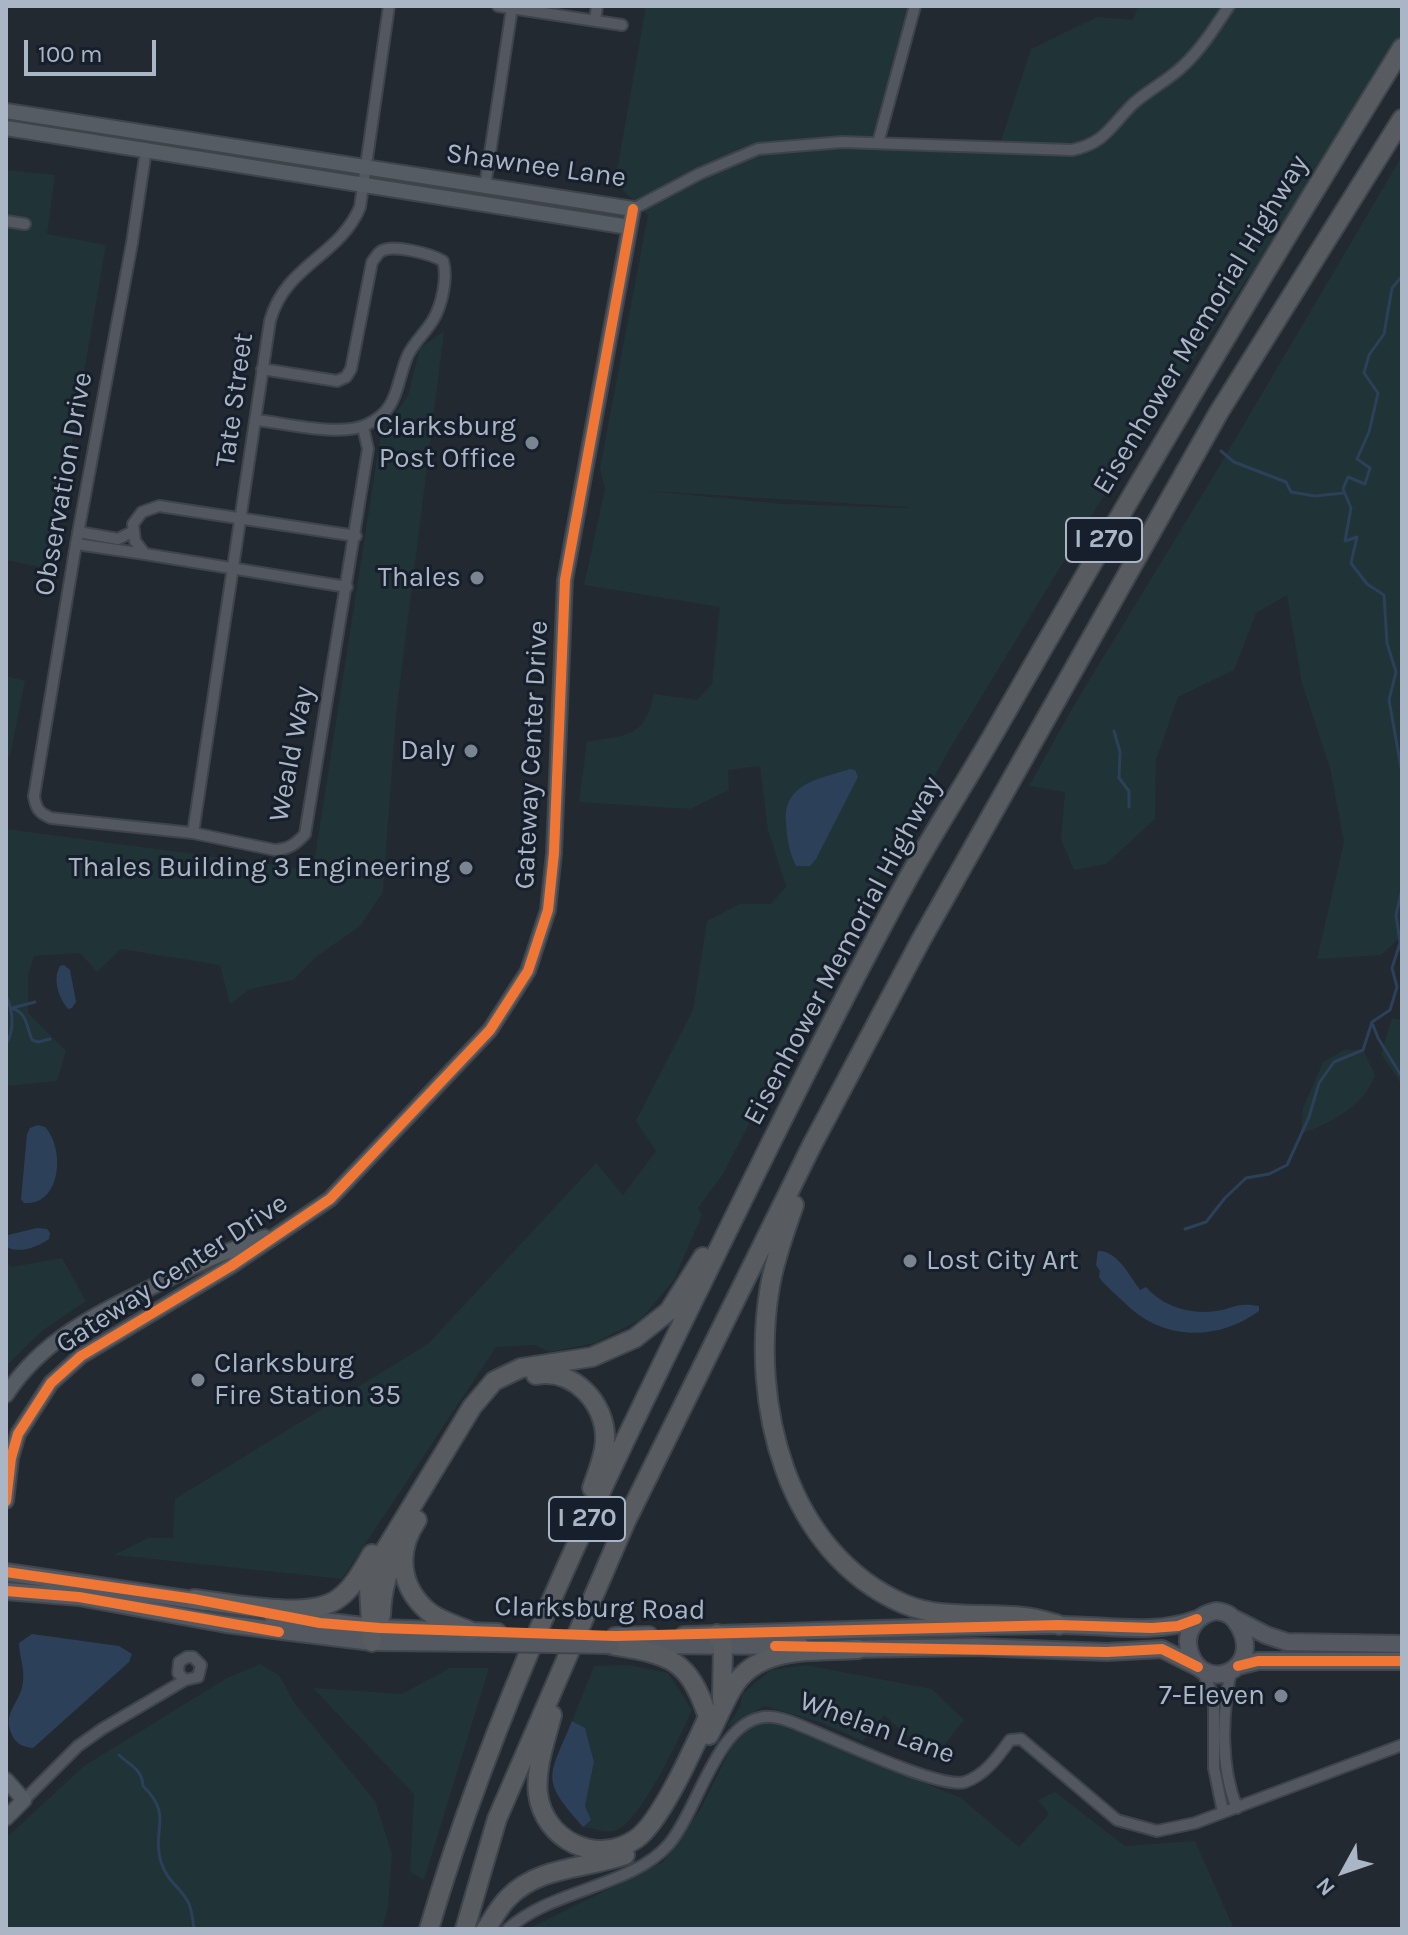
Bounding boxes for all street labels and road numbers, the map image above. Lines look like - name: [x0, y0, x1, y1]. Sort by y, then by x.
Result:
- street label: Shawnee Lane: [444, 137, 628, 195]
- street label: Eisenhower Memorial Highway: [1086, 149, 1316, 501]
- street label: Tate Street: [209, 331, 261, 469]
- street label: Observation Drive: [28, 370, 100, 598]
- road number: I 270: [1066, 518, 1142, 562]
- street label: Gateway Center Drive: [508, 620, 556, 890]
- street label: Weald Way: [262, 683, 322, 825]
- street label: Eisenhower Memorial Highway: [737, 771, 949, 1131]
- street label: Gateway Center Drive: [50, 1187, 294, 1361]
- road number: I 270: [549, 1497, 625, 1541]
- street label: Clarksburg Road: [494, 1590, 706, 1628]
- street label: Whelan Lane: [795, 1684, 959, 1772]

